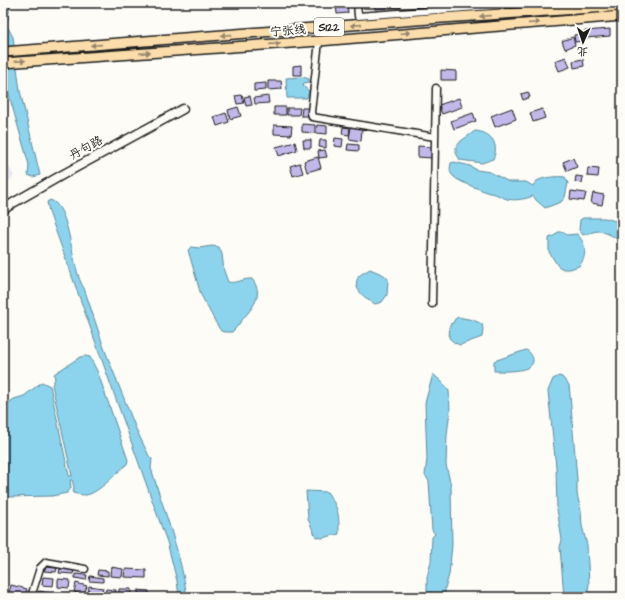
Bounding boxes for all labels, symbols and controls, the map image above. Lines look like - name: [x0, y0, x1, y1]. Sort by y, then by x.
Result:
- one-way arrow: [479, 12, 491, 19]
- road number: S122: [314, 18, 344, 36]
- one-way arrow: [528, 19, 540, 26]
- street label: 宁张线: [269, 21, 307, 41]
- one-way arrow: [350, 21, 362, 28]
- north arrow: [563, 22, 603, 62]
- one-way arrow: [399, 30, 411, 37]
- one-way arrow: [220, 31, 232, 38]
- one-way arrow: [269, 40, 281, 47]
- one-way arrow: [90, 41, 102, 48]
- text: 北: [577, 44, 588, 59]
- one-way arrow: [139, 49, 151, 56]
- one-way arrow: [14, 58, 26, 65]
- street label: 丹句路: [66, 132, 106, 164]

